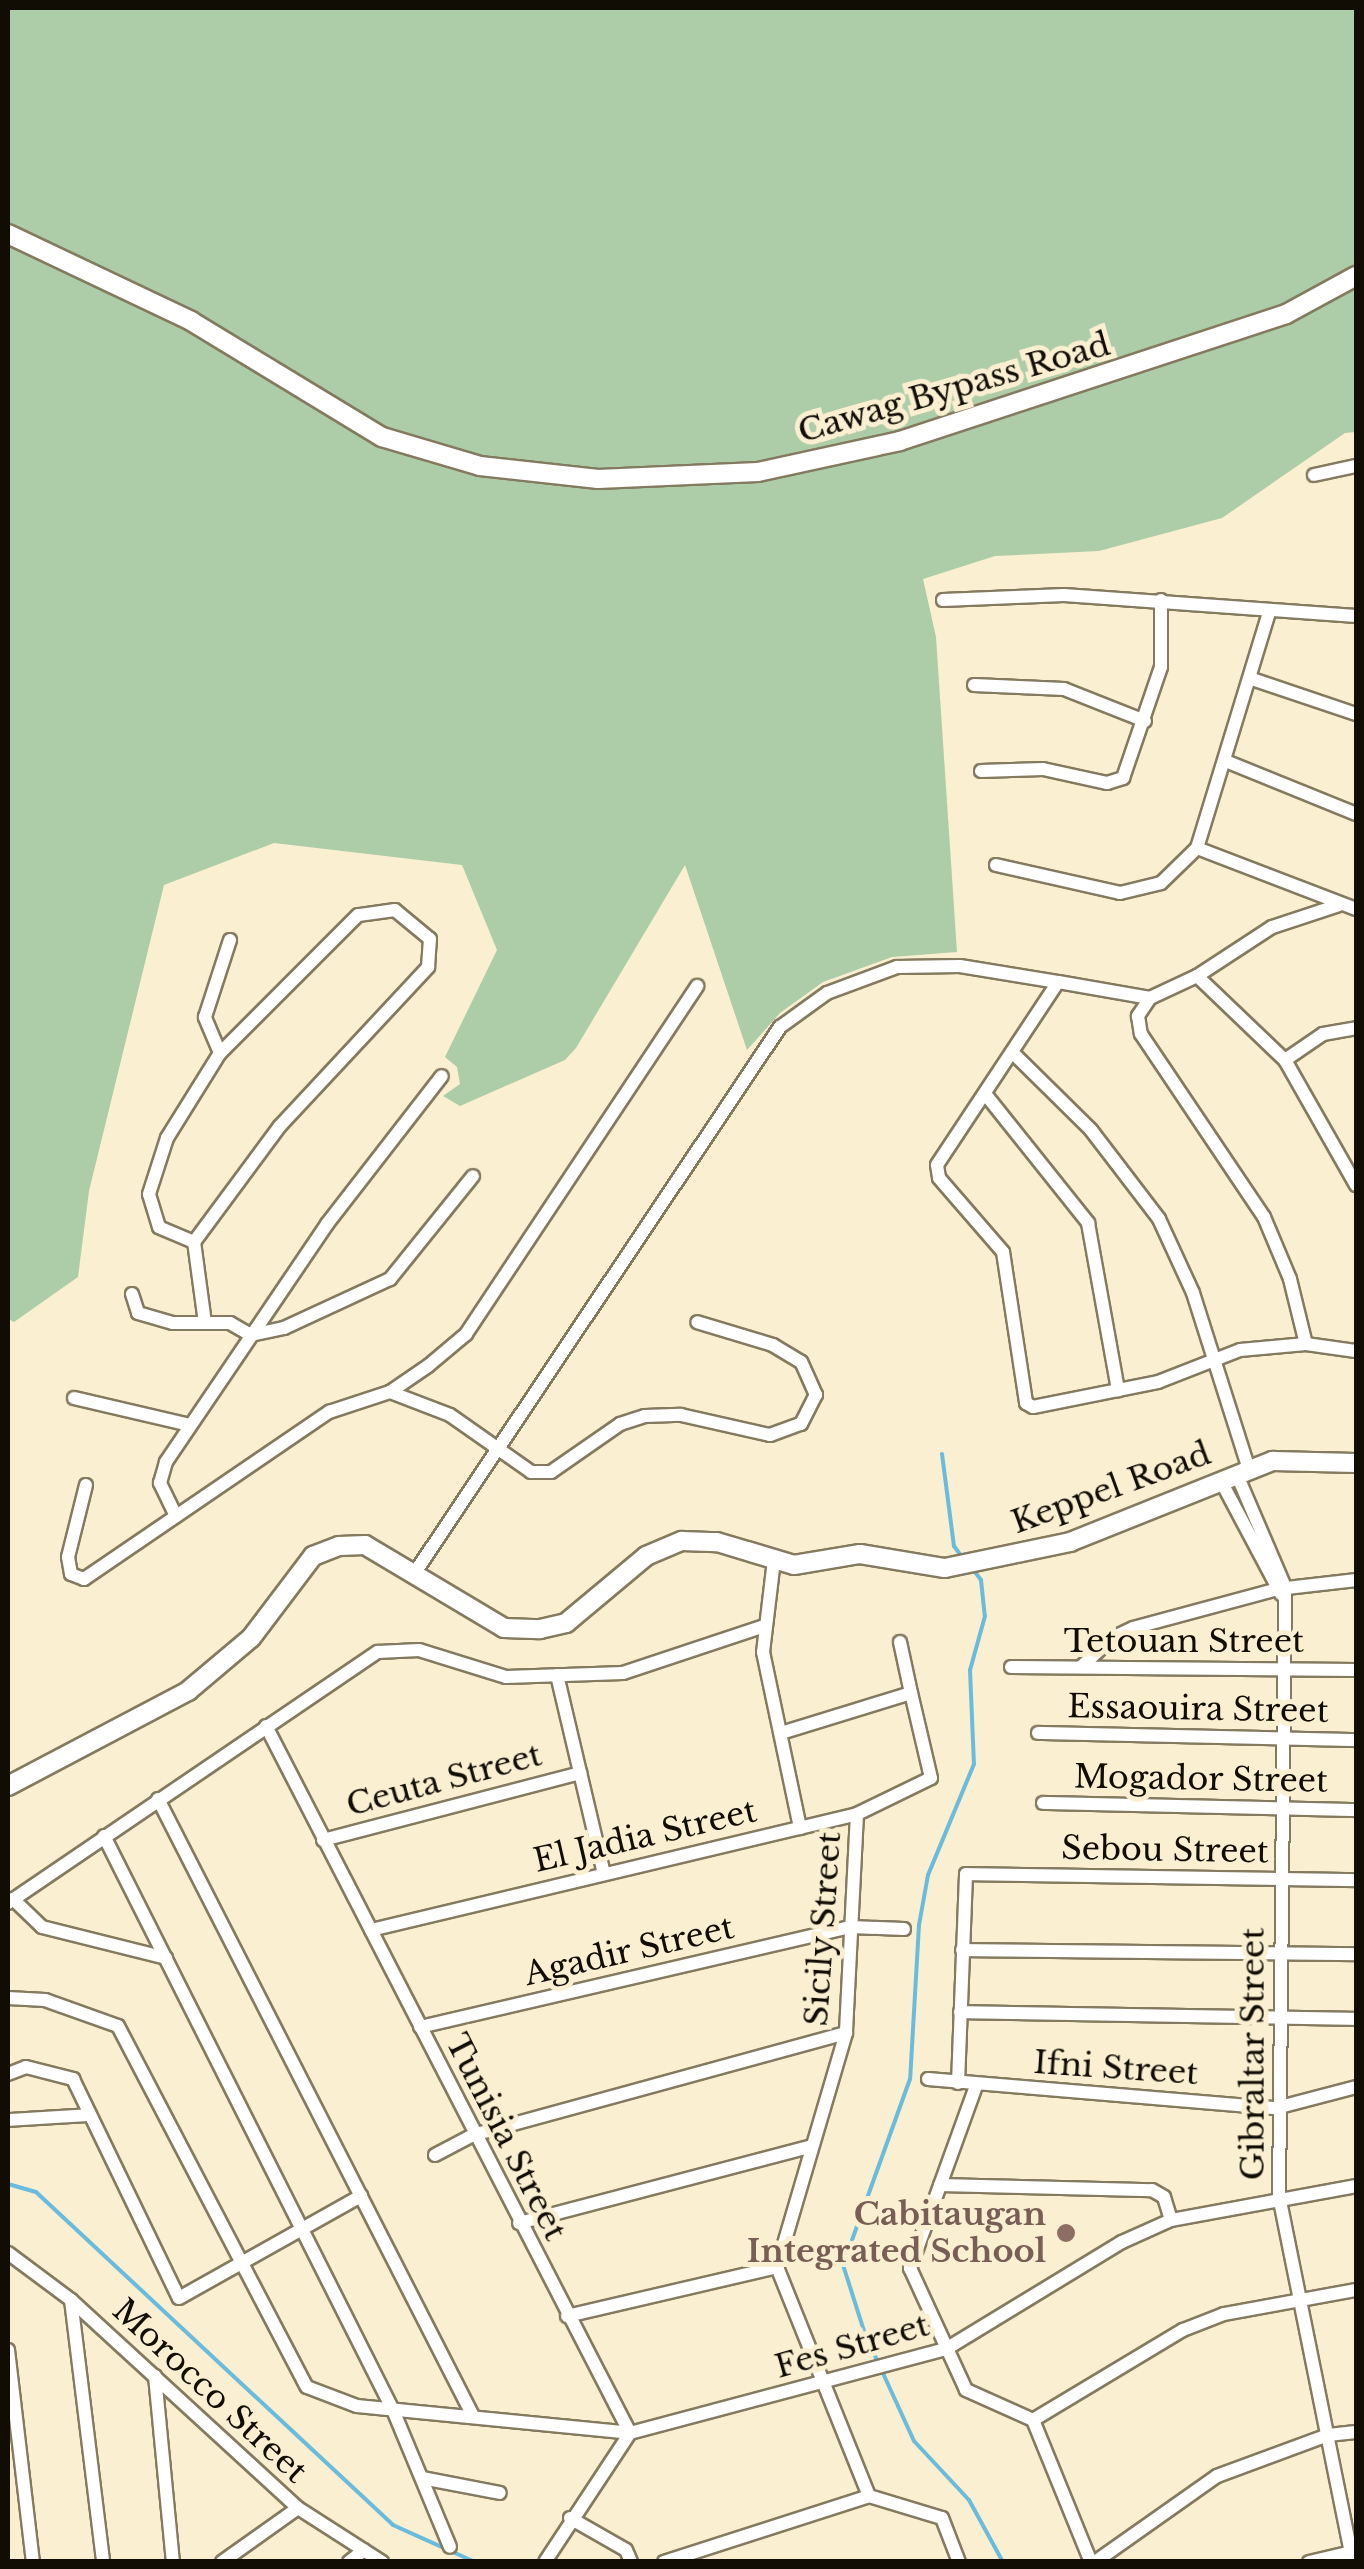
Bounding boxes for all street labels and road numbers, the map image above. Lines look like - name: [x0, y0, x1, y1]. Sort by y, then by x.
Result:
- street label: Cawag Bypass Road: [794, 325, 1114, 451]
- street label: Keppel Road: [1006, 1434, 1216, 1542]
- street label: Tetouan Street: [1064, 1622, 1304, 1660]
- street label: Essaouira Street: [1067, 1688, 1329, 1730]
- street label: Ceuta Street: [342, 1735, 546, 1825]
- street label: Mogador Street: [1073, 1758, 1329, 1800]
- street label: El Jadia Street: [530, 1792, 760, 1880]
- street label: Sebou Street: [1061, 1829, 1269, 1871]
- street label: Sicily Street: [797, 1830, 849, 2028]
- street label: Agadir Street: [520, 1908, 738, 1994]
- street label: Gibraltar Street: [1234, 1927, 1272, 2181]
- street label: Tunisia Street: [437, 2027, 575, 2247]
- street label: Ifni Street: [1032, 2043, 1200, 2093]
- street label: Morocco Street: [105, 2291, 315, 2491]
- street label: Fes Street: [771, 2306, 933, 2386]

